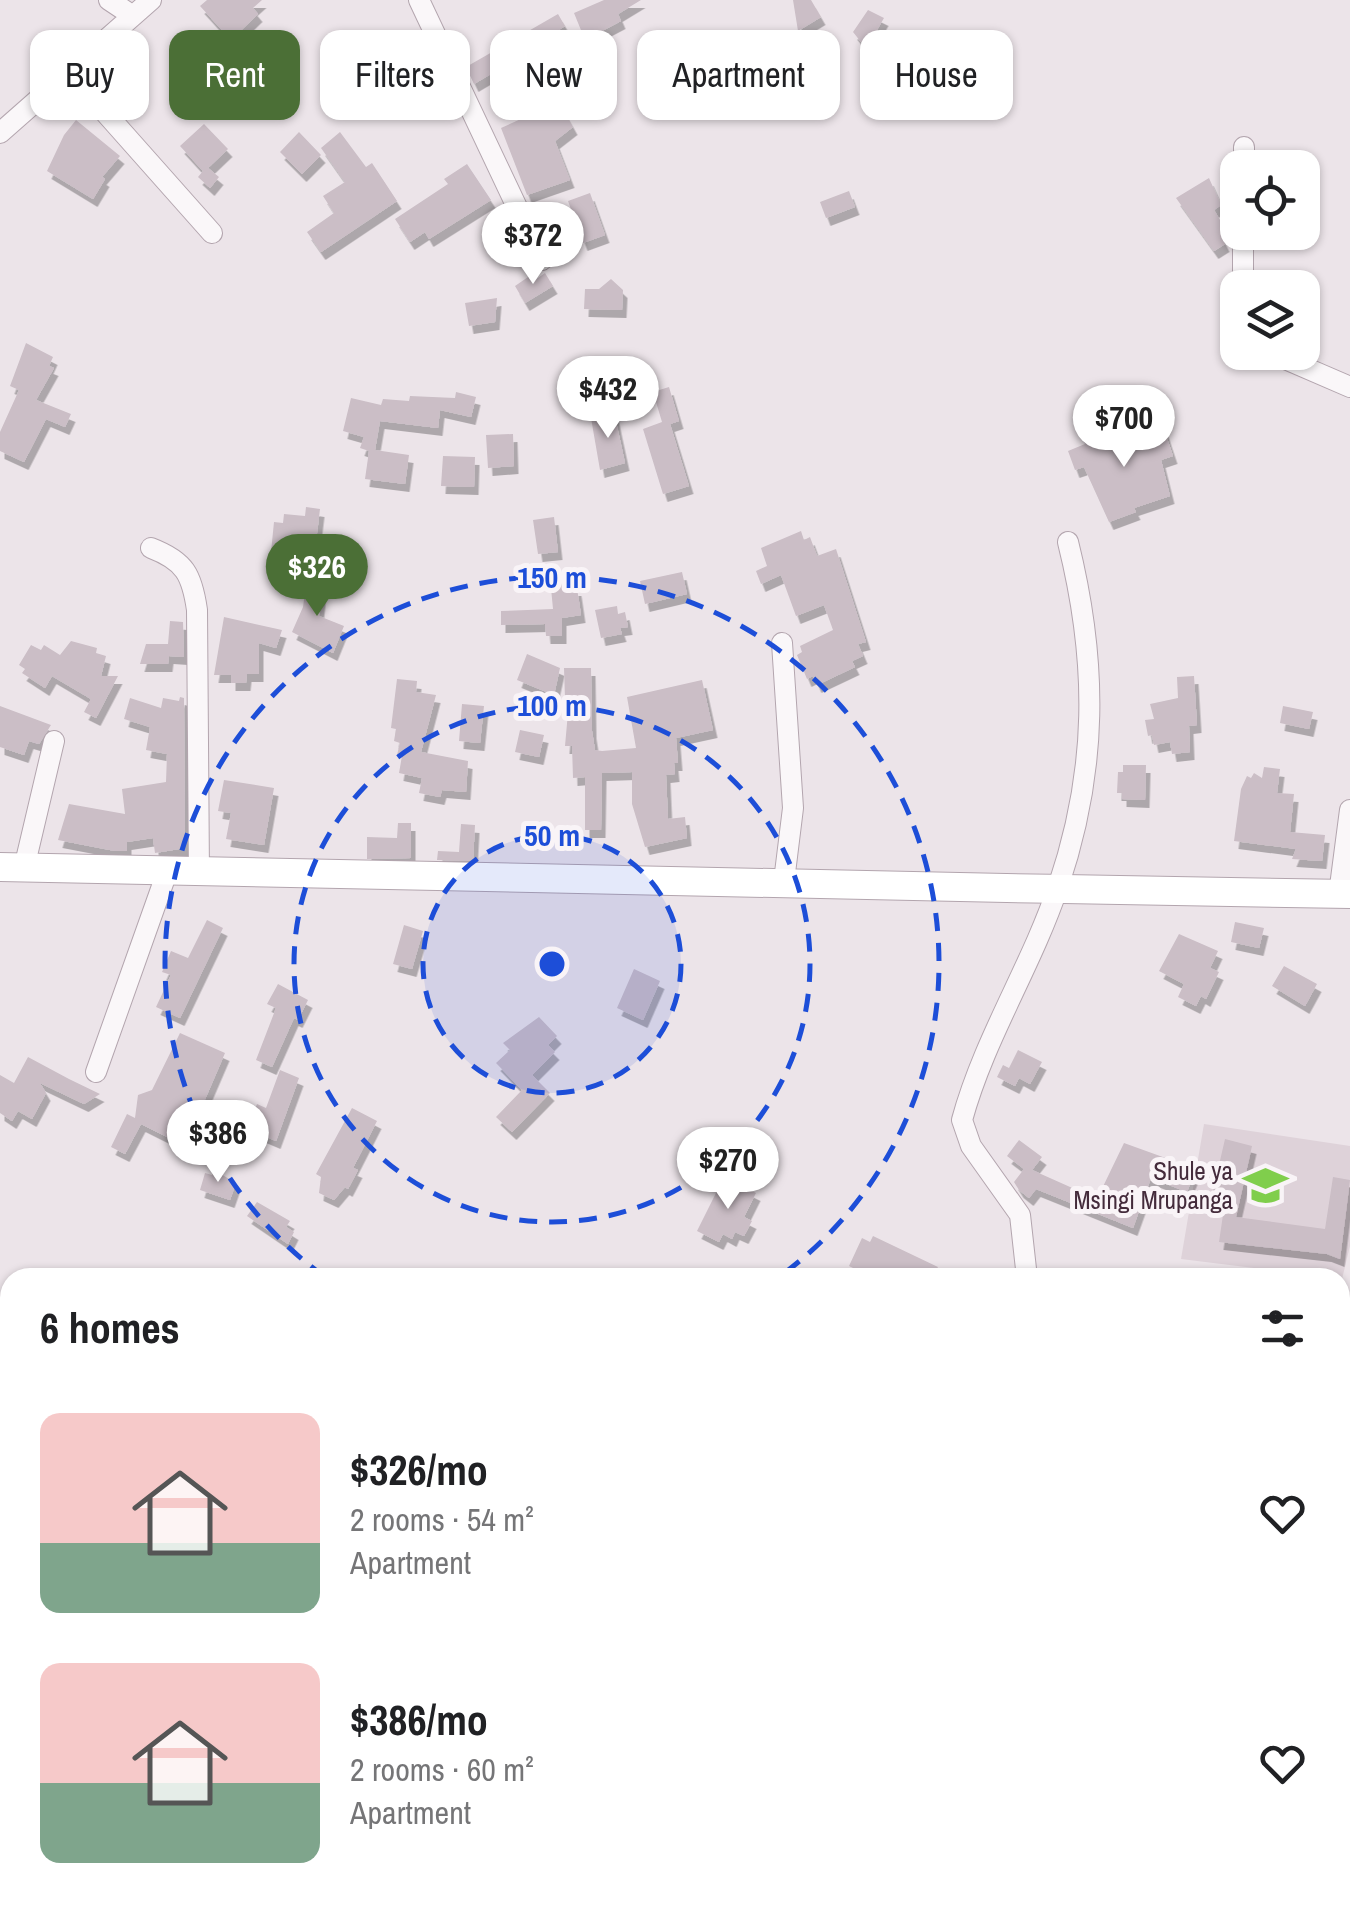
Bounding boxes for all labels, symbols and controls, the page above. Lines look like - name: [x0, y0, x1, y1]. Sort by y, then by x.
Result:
- chip: Buy: [30, 30, 149, 120]
- chip: Rent: [169, 30, 300, 120]
- chip: Filters: [320, 30, 470, 120]
- chip: New: [490, 30, 617, 120]
- chip: Apartment: [637, 30, 840, 120]
- chip: House: [860, 30, 1013, 120]
- map controls: [1220, 150, 1320, 370]
- button: locate: [1220, 150, 1320, 250]
- pin: $372: [474, 202, 592, 287]
- text: $372: [504, 213, 562, 256]
- button: layers: [1220, 270, 1320, 370]
- pin: $432: [549, 356, 667, 441]
- text: $432: [579, 367, 637, 410]
- pin: $700: [1065, 385, 1183, 470]
- text: $700: [1095, 396, 1153, 439]
- pin: $326: [258, 534, 376, 619]
- text: $326: [288, 545, 346, 588]
- text: 150 m: [517, 557, 587, 597]
- text: 100 m: [517, 685, 587, 725]
- text: 50 m: [524, 815, 580, 855]
- centre of rings: [534, 946, 570, 982]
- pin: $386: [159, 1100, 277, 1185]
- text: $386: [189, 1111, 247, 1154]
- pin: $270: [669, 1127, 787, 1212]
- text: $270: [699, 1138, 757, 1181]
- place label: Shule ya Msingi Mrupanga: [1073, 1154, 1234, 1217]
- school or university icon: Shule ya Msingi Mrupanga: [1242, 1161, 1290, 1209]
- text: 6 homes: [40, 1300, 180, 1356]
- icon: filters: [1255, 1301, 1310, 1356]
- text: $326/mo: [350, 1442, 488, 1498]
- icon: home: [120, 1453, 240, 1573]
- icon: heart: [1255, 1486, 1310, 1541]
- text: 2 rooms · 54 m²: [350, 1498, 534, 1541]
- text: Apartment: [350, 1541, 471, 1584]
- text: $386/mo: [350, 1692, 488, 1748]
- icon: home: [120, 1703, 240, 1823]
- icon: heart: [1255, 1736, 1310, 1791]
- text: 2 rooms · 60 m²: [350, 1748, 534, 1791]
- text: Apartment: [350, 1791, 471, 1834]

